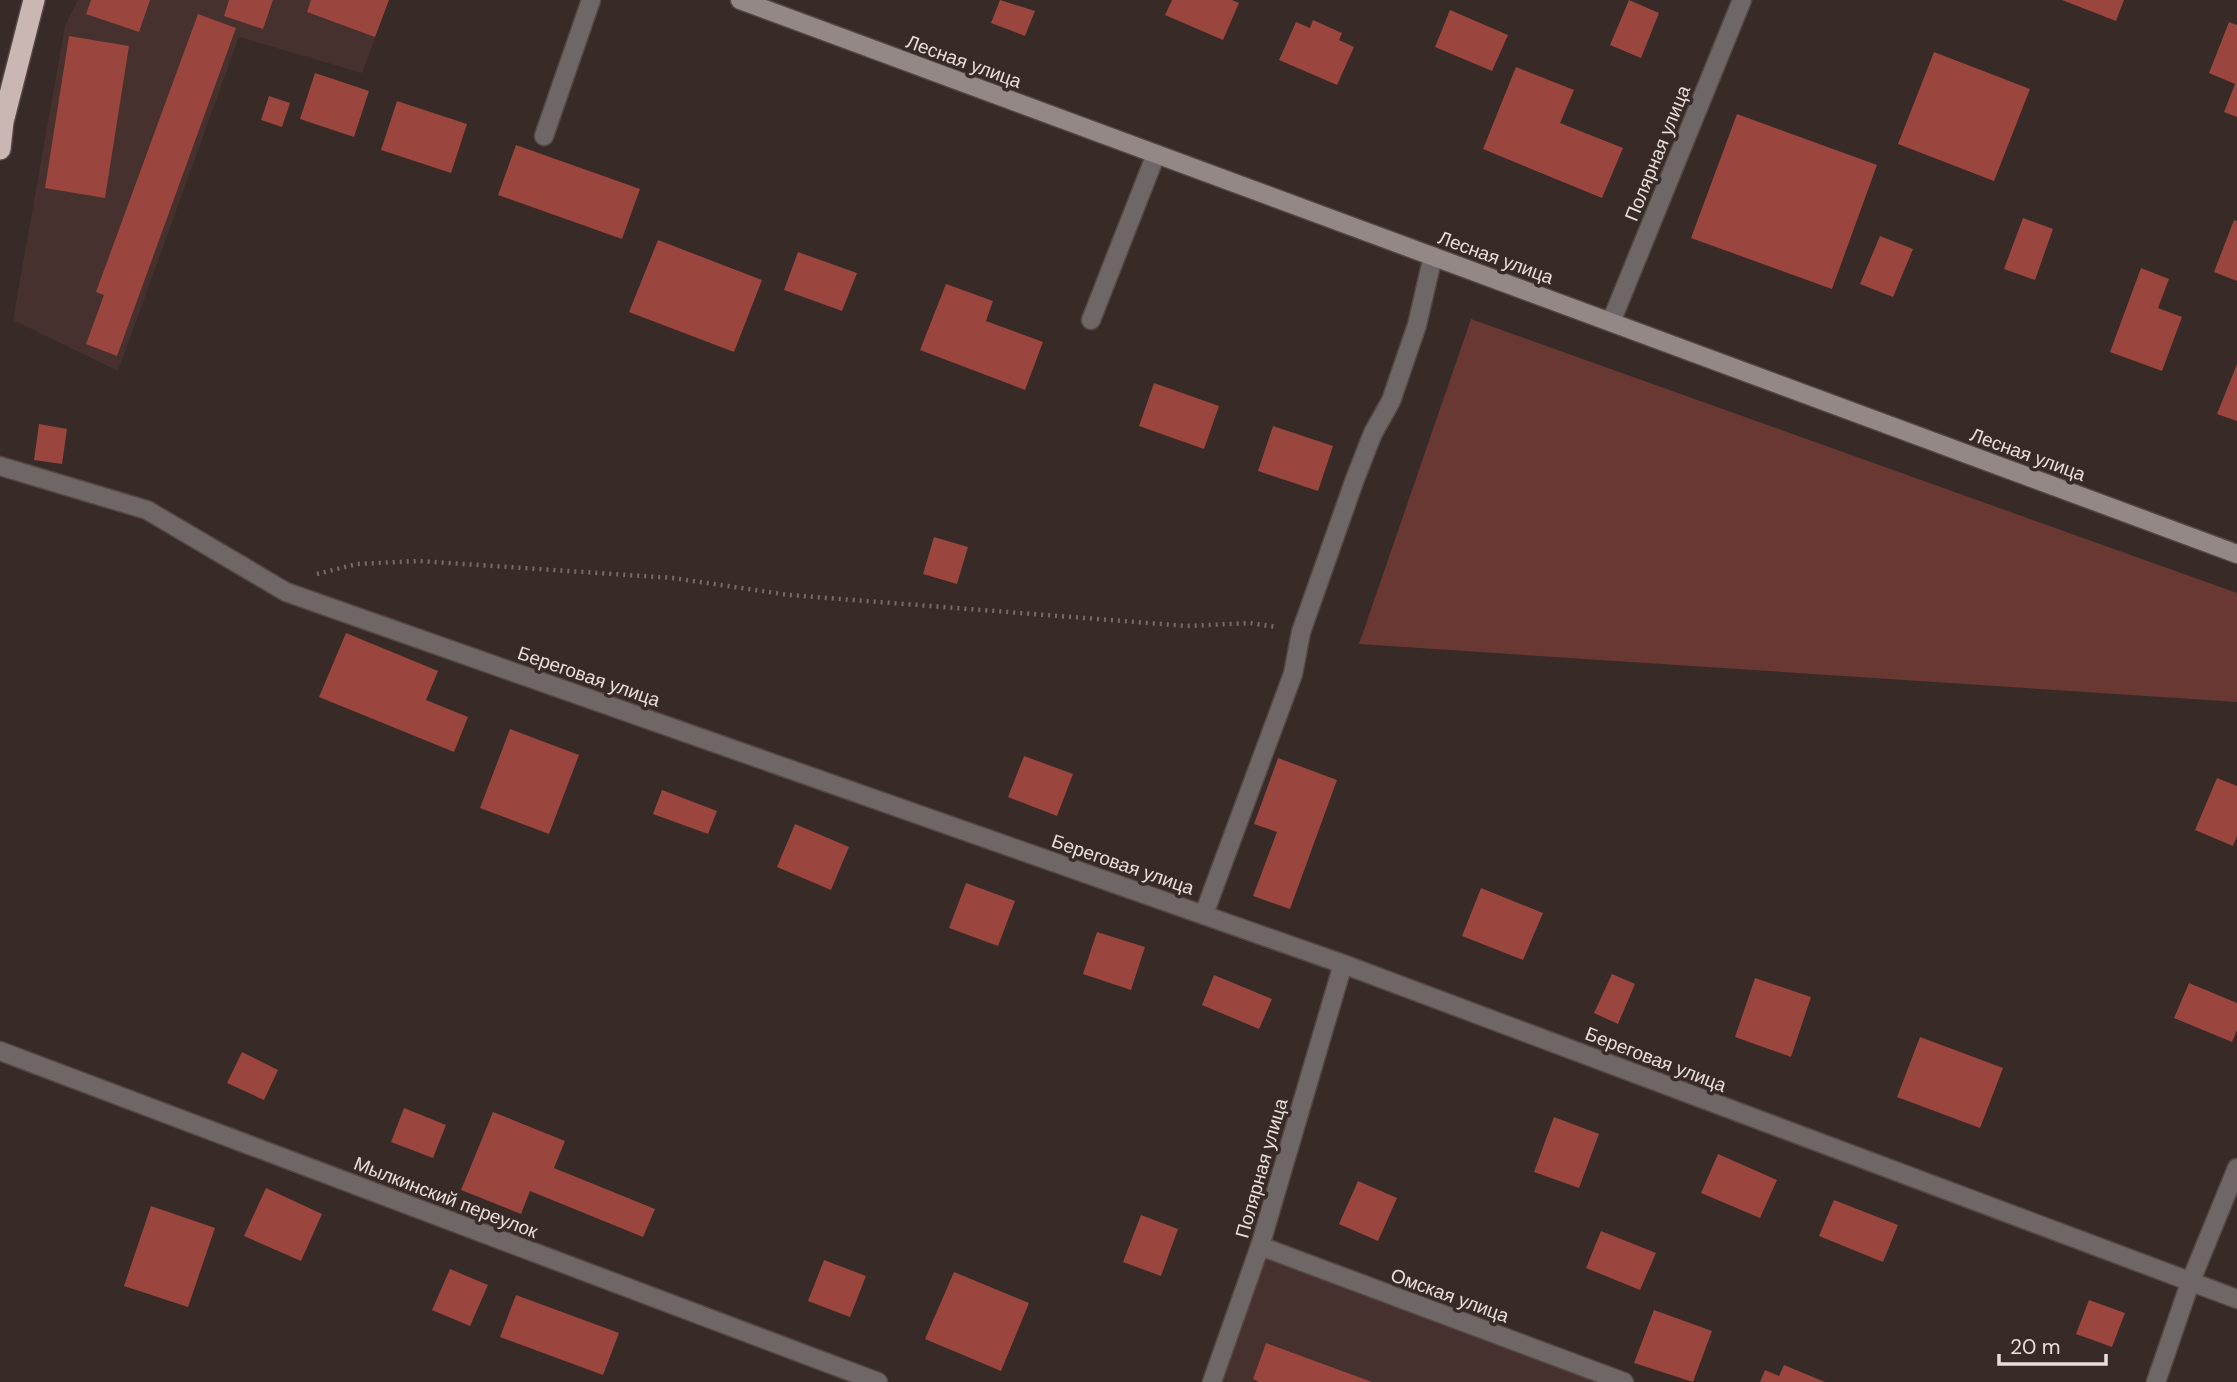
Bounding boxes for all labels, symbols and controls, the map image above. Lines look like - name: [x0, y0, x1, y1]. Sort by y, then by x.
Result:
- street label: Лесная улица: [903, 29, 1025, 94]
- street label: Полярная улица: [1619, 81, 1696, 225]
- street label: Лесная улица: [1435, 225, 1557, 290]
- street label: Лесная улица: [1967, 422, 2089, 487]
- street label: Береговая улица: [514, 640, 664, 713]
- street label: Береговая улица: [1048, 828, 1198, 901]
- street label: Береговая улица: [1582, 1021, 1730, 1098]
- street label: Полярная улица: [1230, 1095, 1294, 1241]
- street label: Мылкинский переулок: [350, 1151, 542, 1244]
- street label: Омская улица: [1387, 1262, 1513, 1329]
- scale bar: [1999, 1322, 2106, 1366]
- text: 20 m: [2010, 1333, 2061, 1361]

